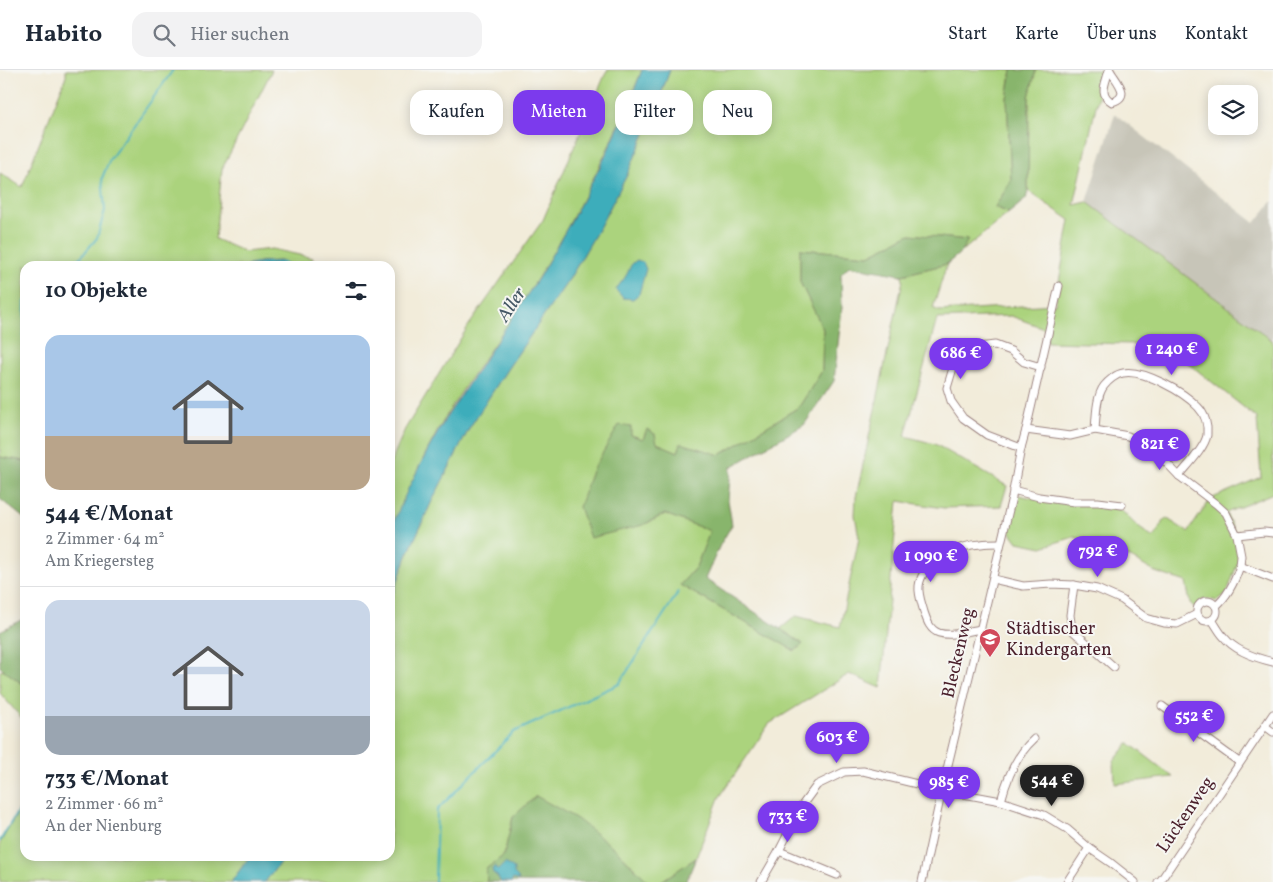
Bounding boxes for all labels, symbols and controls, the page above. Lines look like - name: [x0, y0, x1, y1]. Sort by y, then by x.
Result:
- search box: [132, 12, 482, 57]
- text: Habito: [25, 18, 102, 52]
- icon: search: [150, 21, 178, 49]
- text: Hier suchen: [190, 22, 290, 48]
- text: Start: [948, 22, 987, 47]
- text: Karte: [1015, 22, 1059, 47]
- text: Über uns: [1087, 22, 1157, 47]
- text: Kontakt: [1185, 22, 1248, 47]
- map controls: [1208, 85, 1258, 135]
- button: layers: [1208, 85, 1258, 135]
- chip: Kaufen: [410, 90, 503, 135]
- chip: Mieten: [513, 90, 605, 135]
- chip: Filter: [615, 90, 693, 135]
- chip: Neu: [703, 90, 772, 135]
- text: 10 Objekte: [45, 277, 147, 306]
- icon: filters: [342, 277, 370, 305]
- water label: Aller: [491, 282, 533, 328]
- pin: 1 240 €: [1126, 334, 1218, 376]
- pin: 686 €: [926, 338, 996, 380]
- text: 1 240 €: [1146, 339, 1198, 361]
- text: 686 €: [940, 343, 982, 365]
- icon: home: [163, 367, 253, 457]
- pin: 821 €: [1125, 428, 1195, 471]
- text: 821 €: [1141, 434, 1179, 456]
- text: 544 €/Monat: [45, 500, 173, 529]
- text: 2 Zimmer · 64 m²: [45, 529, 164, 551]
- pin: 792 €: [1063, 536, 1133, 578]
- pin: 1 090 €: [885, 540, 977, 583]
- text: 792 €: [1078, 541, 1118, 563]
- text: 1 090 €: [904, 546, 958, 568]
- text: Am Kriegersteg: [45, 551, 154, 573]
- street label: Bleckenweg: [936, 605, 982, 701]
- place label: Städtischer Kindergarten: [1006, 617, 1112, 663]
- school or university icon: Städtischer Kindergarten: [978, 627, 1002, 658]
- icon: home: [163, 633, 253, 723]
- pin: 552 €: [1159, 700, 1229, 743]
- text: 552 €: [1175, 706, 1213, 728]
- pin: 603 €: [802, 722, 872, 764]
- text: 603 €: [816, 727, 858, 749]
- pin: 544 €: [1017, 764, 1087, 807]
- text: 733 €/Monat: [45, 765, 169, 794]
- pin: 985 €: [914, 766, 984, 809]
- text: 544 €: [1031, 770, 1073, 792]
- text: 985 €: [929, 772, 969, 794]
- street label: Lückenweg: [1151, 772, 1221, 858]
- text: 2 Zimmer · 66 m²: [45, 794, 163, 816]
- pin: 733 €: [753, 800, 823, 843]
- text: 733 €: [769, 806, 807, 828]
- text: An der Nienburg: [45, 816, 162, 838]

